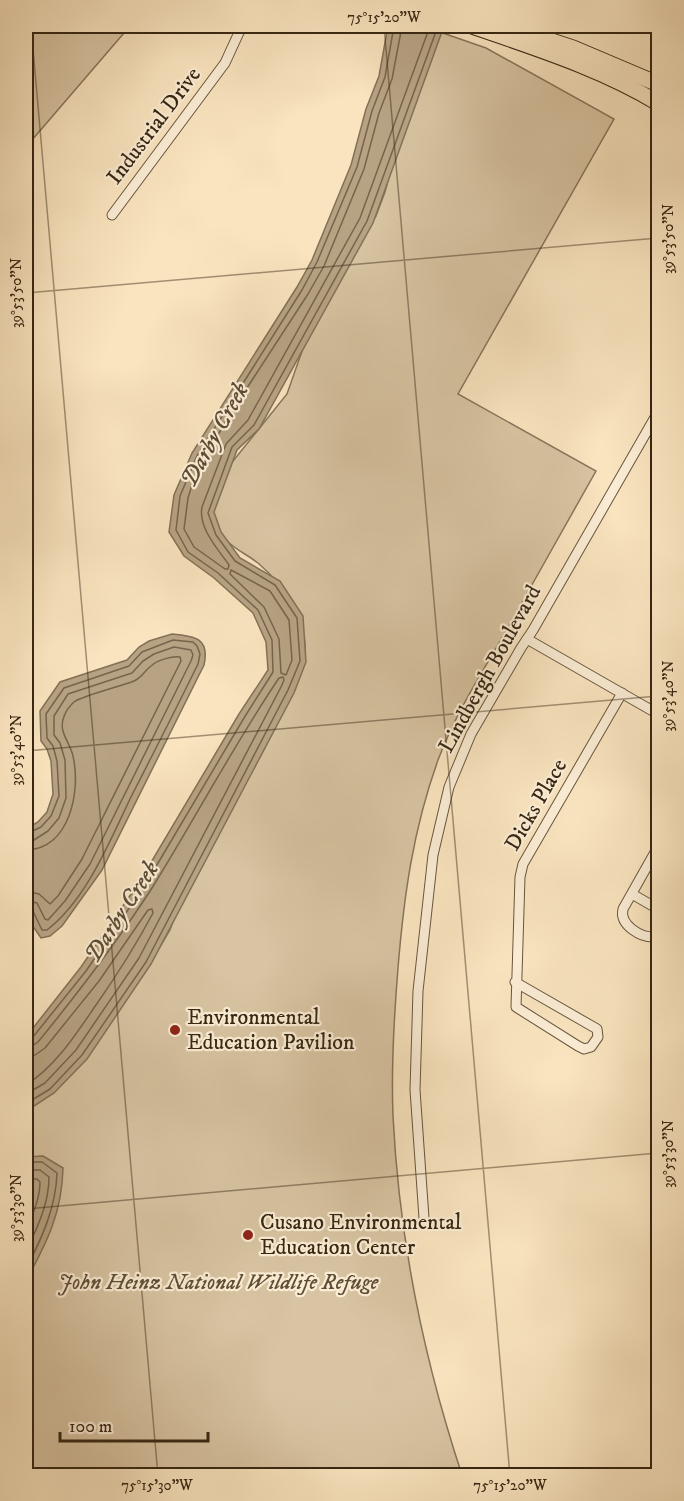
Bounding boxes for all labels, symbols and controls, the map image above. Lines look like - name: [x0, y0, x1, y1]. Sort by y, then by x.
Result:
- text: 75°15'20"W: [347, 8, 421, 27]
- street label: Industrial Drive: [101, 62, 207, 190]
- text: 39°53'50"N: [659, 204, 678, 274]
- text: 39°53'50"N: [7, 258, 26, 328]
- water label: Darby Creek: [174, 378, 256, 492]
- street label: Lindbergh Boulevard: [433, 580, 547, 758]
- text: 39°53'40"N: [659, 660, 678, 732]
- text: 39°53'40"N: [7, 714, 26, 786]
- street label: Dicks Place: [499, 754, 573, 856]
- water label: Darby Creek: [78, 856, 166, 968]
- place label: Environmental Education Pavilion: [187, 1004, 355, 1056]
- marker: Environmental Education Pavilion: [168, 1023, 182, 1037]
- text: 39°53'30"N: [659, 1120, 678, 1188]
- text: 39°53'30"N: [7, 1174, 26, 1242]
- place label: Cusano Environmental Education Center: [260, 1209, 462, 1261]
- marker: Cusano Environmental Education Center: [241, 1228, 255, 1242]
- park label: John Heinz National Wildlife Refuge: [58, 1269, 379, 1296]
- scale bar: [60, 1405, 208, 1443]
- text: 100 m: [69, 1416, 112, 1438]
- text: 75°15'30"W: [121, 1476, 193, 1495]
- text: 75°15'20"W: [473, 1476, 547, 1495]

